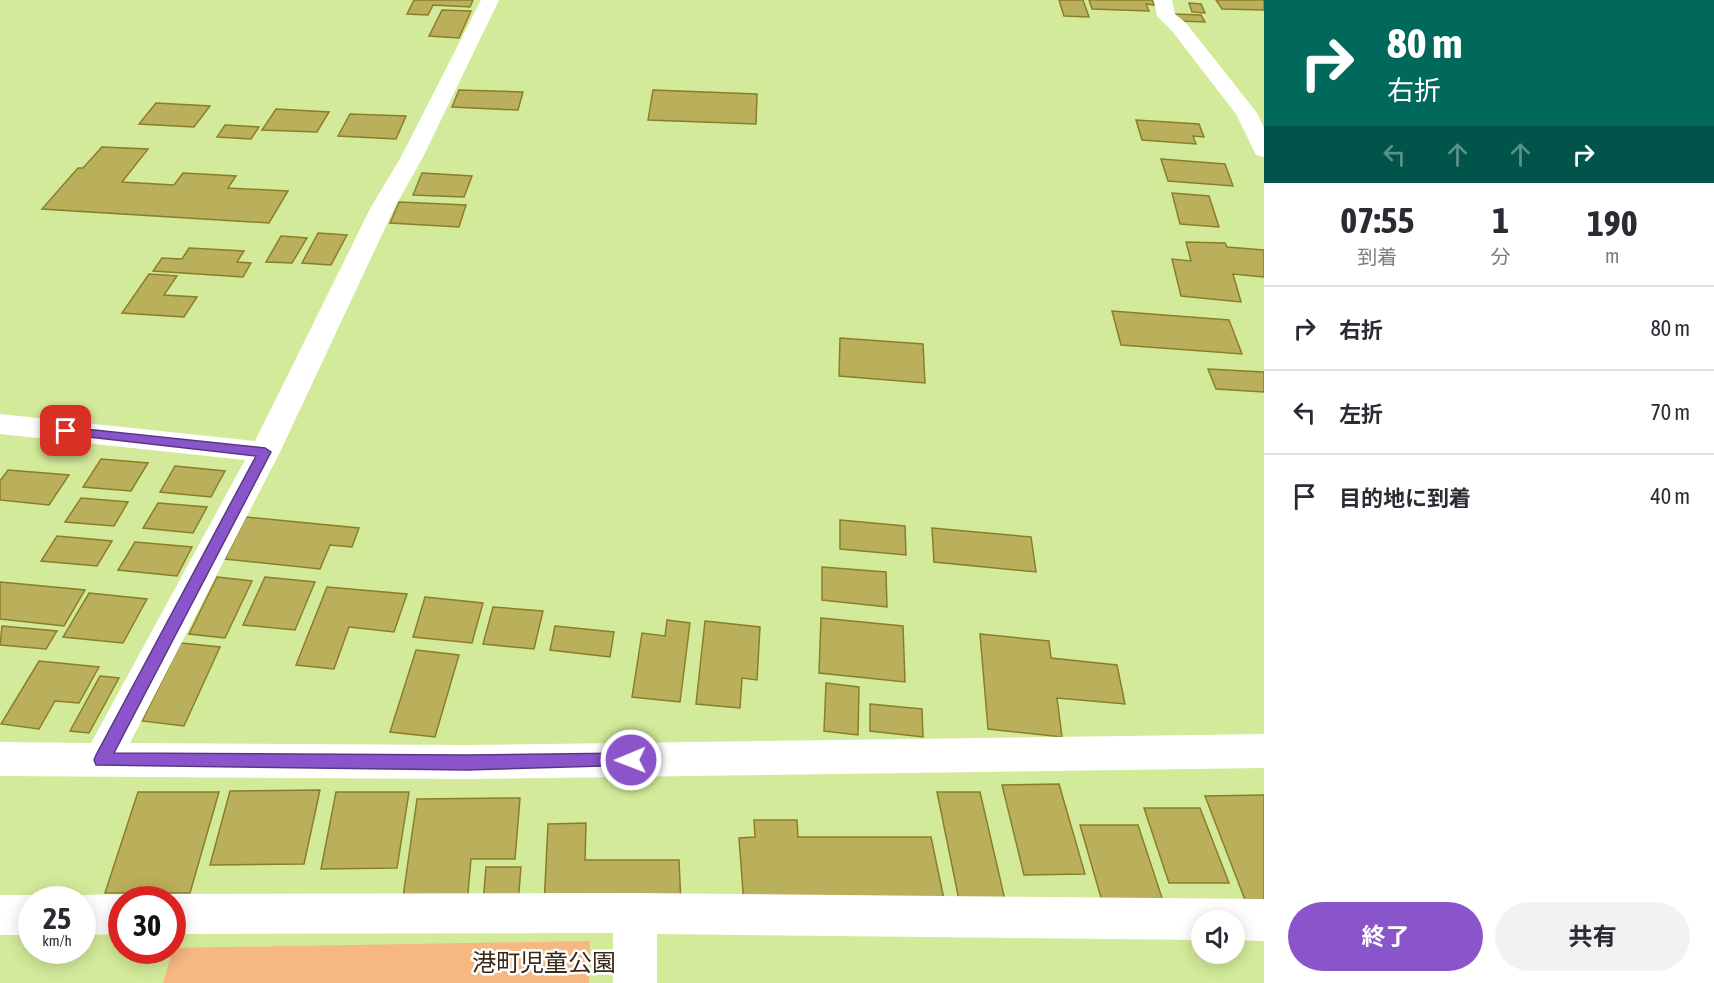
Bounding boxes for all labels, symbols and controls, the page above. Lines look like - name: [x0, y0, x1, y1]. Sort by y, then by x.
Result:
- text: 80 m: [1387, 19, 1462, 67]
- icon: right: [1288, 24, 1366, 102]
- text: 右折: [1387, 75, 1441, 106]
- icon: left: [1378, 138, 1411, 171]
- icon: ahead: [1441, 138, 1474, 171]
- icon: ahead: [1504, 138, 1537, 171]
- icon: right: [1567, 138, 1600, 171]
- text: 07:55: [1340, 199, 1414, 241]
- text: 1: [1492, 199, 1509, 241]
- text: 190: [1587, 202, 1638, 244]
- text: m: [1605, 244, 1620, 267]
- text: 到着: [1357, 245, 1397, 268]
- text: 分: [1491, 245, 1511, 268]
- icon: right: [1288, 312, 1321, 345]
- text: 80 m: [1650, 315, 1690, 341]
- text: 右折: [1339, 317, 1383, 343]
- icon: left: [1288, 396, 1321, 429]
- text: 70 m: [1650, 399, 1690, 425]
- text: 左折: [1339, 401, 1383, 427]
- pin: [40, 405, 91, 456]
- icon: arrive: [49, 414, 82, 447]
- icon: arrive: [1288, 480, 1321, 513]
- text: 40 m: [1650, 483, 1690, 509]
- text: 目的地に到着: [1339, 485, 1471, 511]
- position arrow: [599, 728, 663, 792]
- speed limit sign: 30: [108, 886, 186, 964]
- text: 25: [43, 901, 71, 935]
- button: 終了: [1288, 902, 1483, 971]
- button: 共有: [1495, 902, 1690, 971]
- map controls: [1191, 910, 1245, 964]
- button: sound: [1191, 910, 1245, 964]
- text: km/h: [42, 932, 72, 949]
- park label: 港町児童公園: [472, 949, 616, 976]

